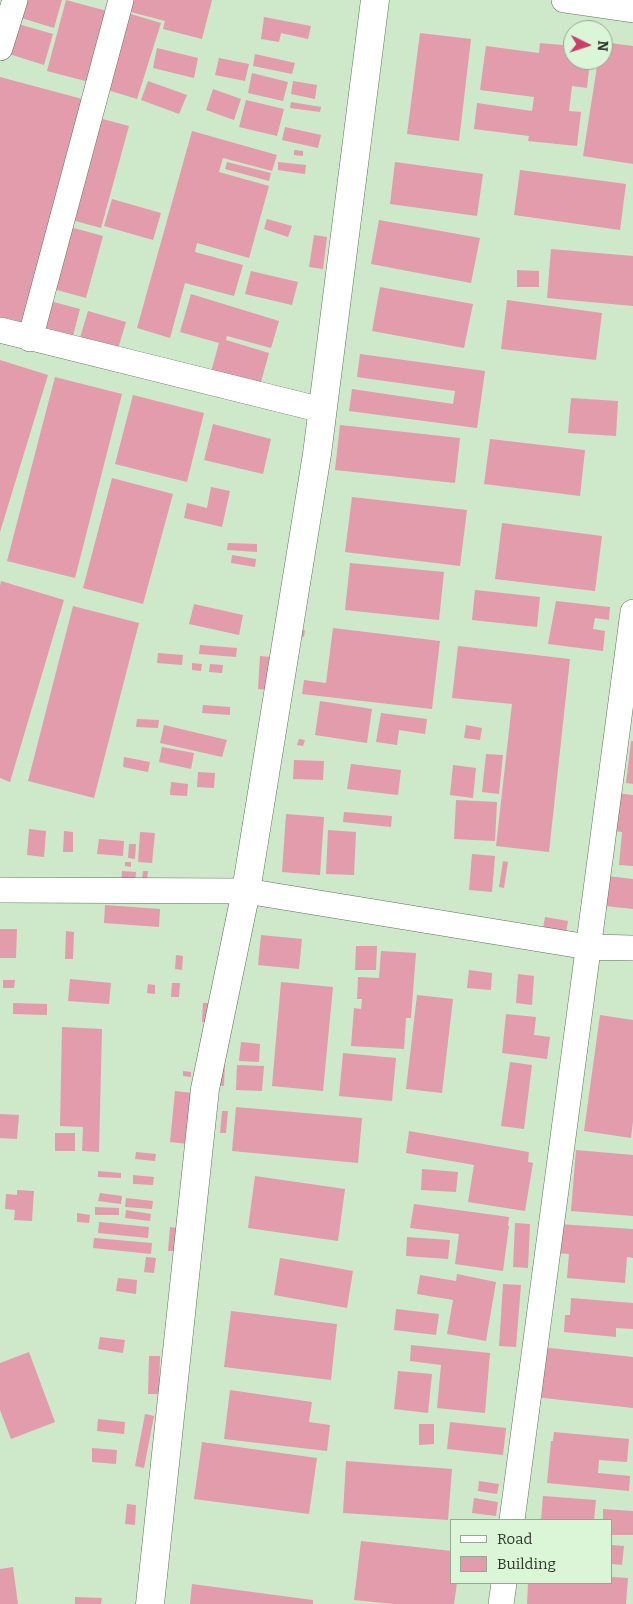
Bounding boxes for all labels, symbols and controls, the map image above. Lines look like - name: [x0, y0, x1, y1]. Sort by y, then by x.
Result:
- north arrow: [563, 20, 613, 70]
- text: N: [594, 40, 611, 52]
- legend: [450, 1519, 613, 1584]
- text: Road: [497, 1530, 532, 1548]
- text: Building: [497, 1555, 556, 1573]

